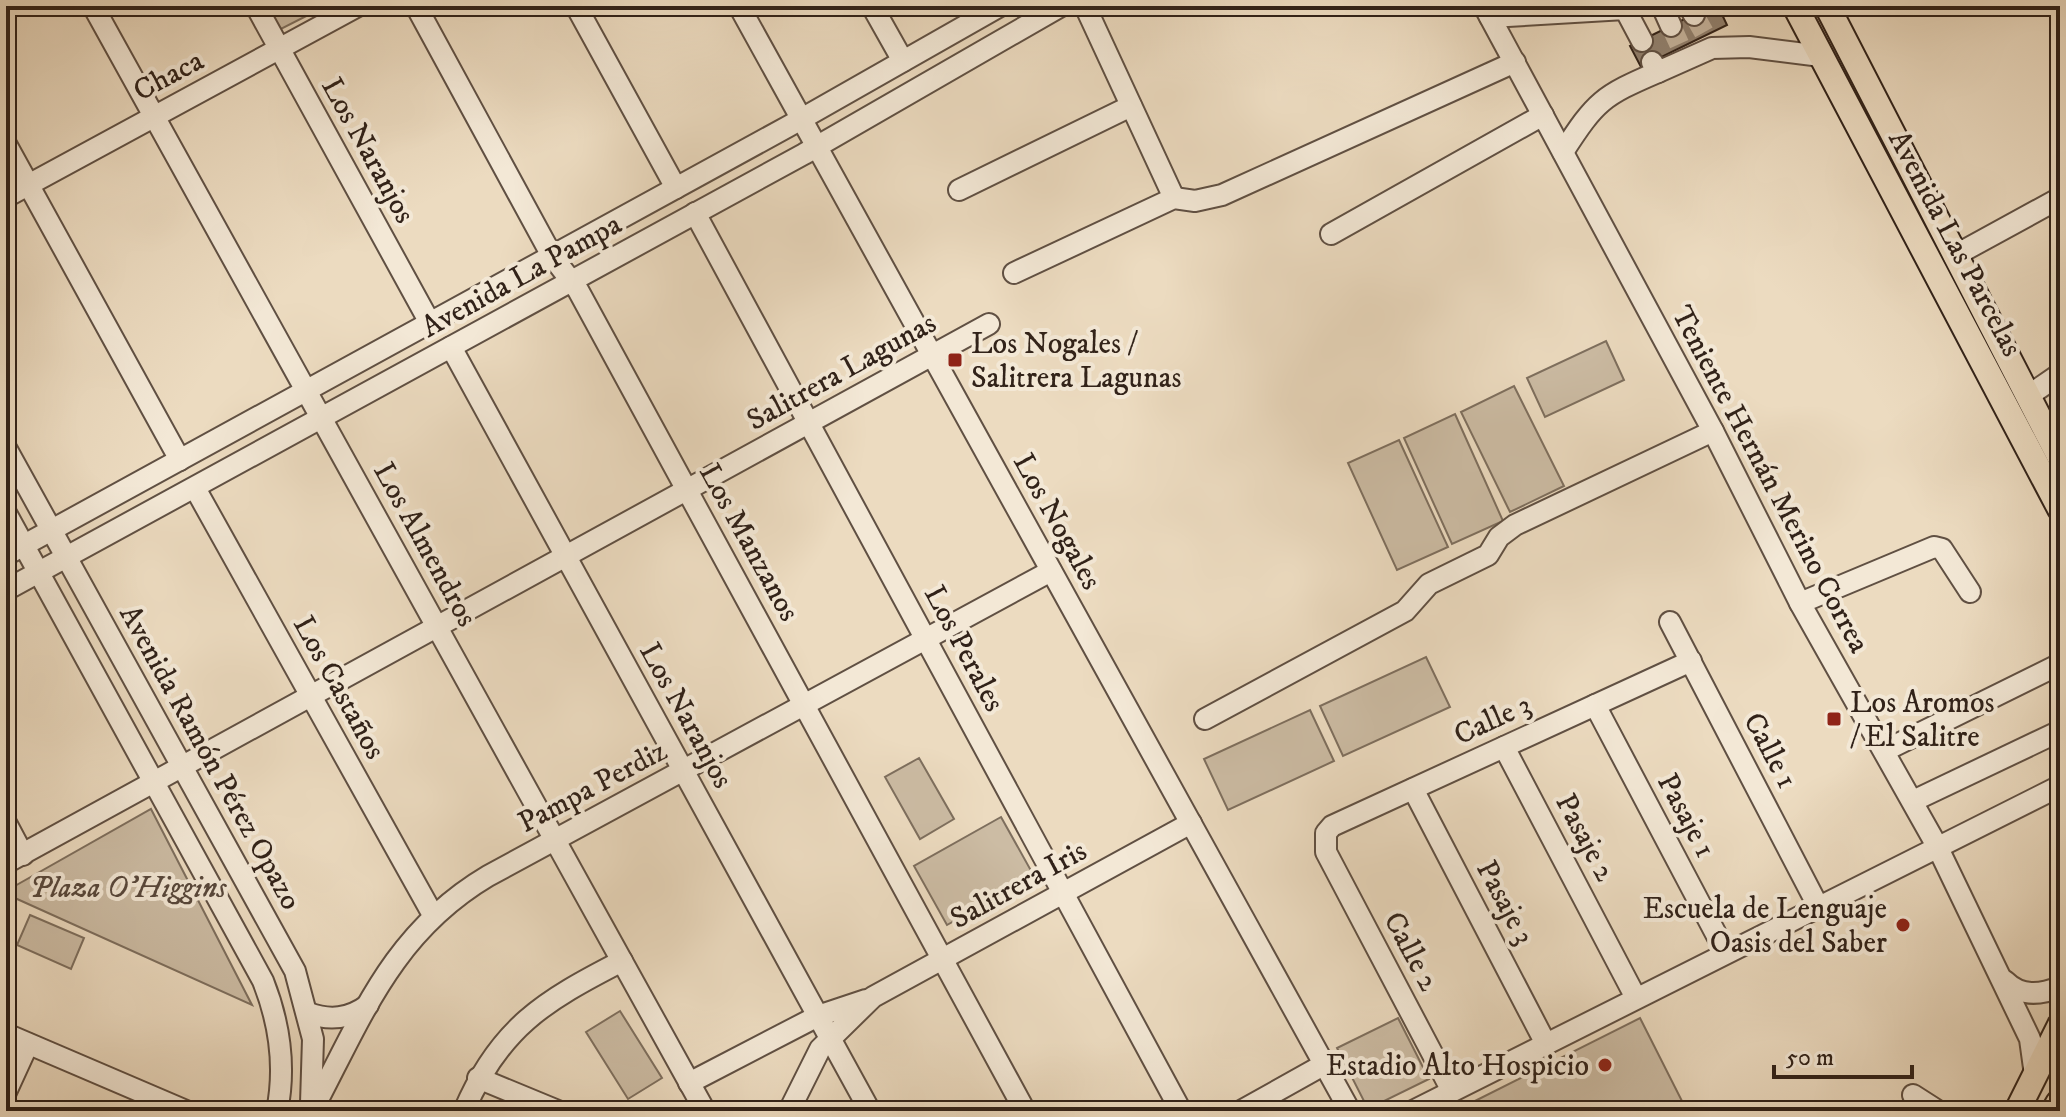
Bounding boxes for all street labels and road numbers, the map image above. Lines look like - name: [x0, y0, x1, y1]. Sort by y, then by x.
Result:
- street label: Chaca: [127, 42, 210, 110]
- street label: Los Naranjos: [313, 71, 423, 230]
- street label: Avenida Las Parcelas: [1879, 124, 2030, 363]
- street label: Avenida La Pampa: [415, 206, 628, 347]
- street label: Teniente Hernán Merino Correa: [1662, 300, 1877, 660]
- street label: Salitrera Lagunas: [741, 305, 943, 440]
- street label: Los Nogales: [1004, 447, 1109, 596]
- street label: Los Almendros: [364, 456, 485, 633]
- street label: Los Manzanos: [690, 457, 807, 628]
- street label: Los Perales: [915, 579, 1012, 718]
- street label: Avenida Ramón Pérez Opazo: [110, 599, 309, 917]
- street label: Los Castaños: [284, 610, 393, 766]
- street label: Los Naranjos: [631, 636, 741, 795]
- street label: Calle 3: [1448, 687, 1537, 754]
- street label: Calle 1: [1734, 706, 1805, 795]
- street label: Pampa Perdiz: [512, 733, 673, 842]
- street label: Pasaje 1: [1648, 767, 1723, 864]
- street label: Pasaje 2: [1546, 788, 1623, 888]
- street label: Salitrera Iris: [944, 833, 1093, 938]
- street label: Pasaje 3: [1467, 854, 1542, 951]
- street label: Calle 2: [1375, 906, 1447, 998]

